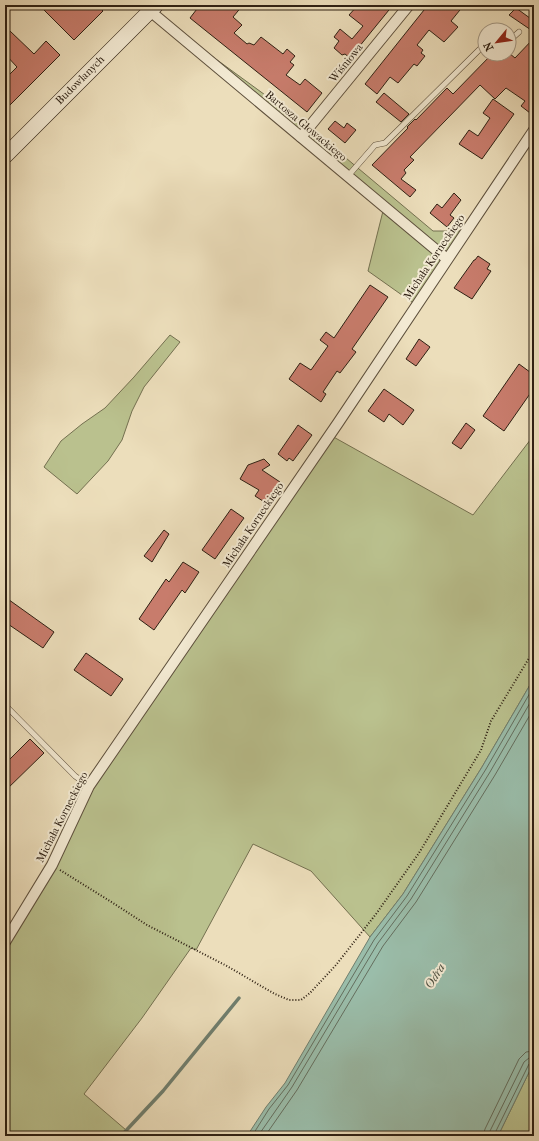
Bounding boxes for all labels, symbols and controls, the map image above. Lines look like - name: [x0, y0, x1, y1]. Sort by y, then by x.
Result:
- north arrow: [477, 22, 517, 62]
- text: N: [481, 39, 496, 53]
- street label: Wiśniowa: [326, 40, 366, 86]
- street label: Budowlanych: [53, 52, 108, 107]
- street label: Bartosza Głowackiego: [263, 88, 350, 164]
- street label: Michała Korneckiego: [401, 212, 468, 302]
- street label: Michała Korneckiego: [220, 480, 287, 570]
- street label: Michała Korneckiego: [33, 769, 91, 865]
- water label: Odra: [422, 961, 448, 991]

